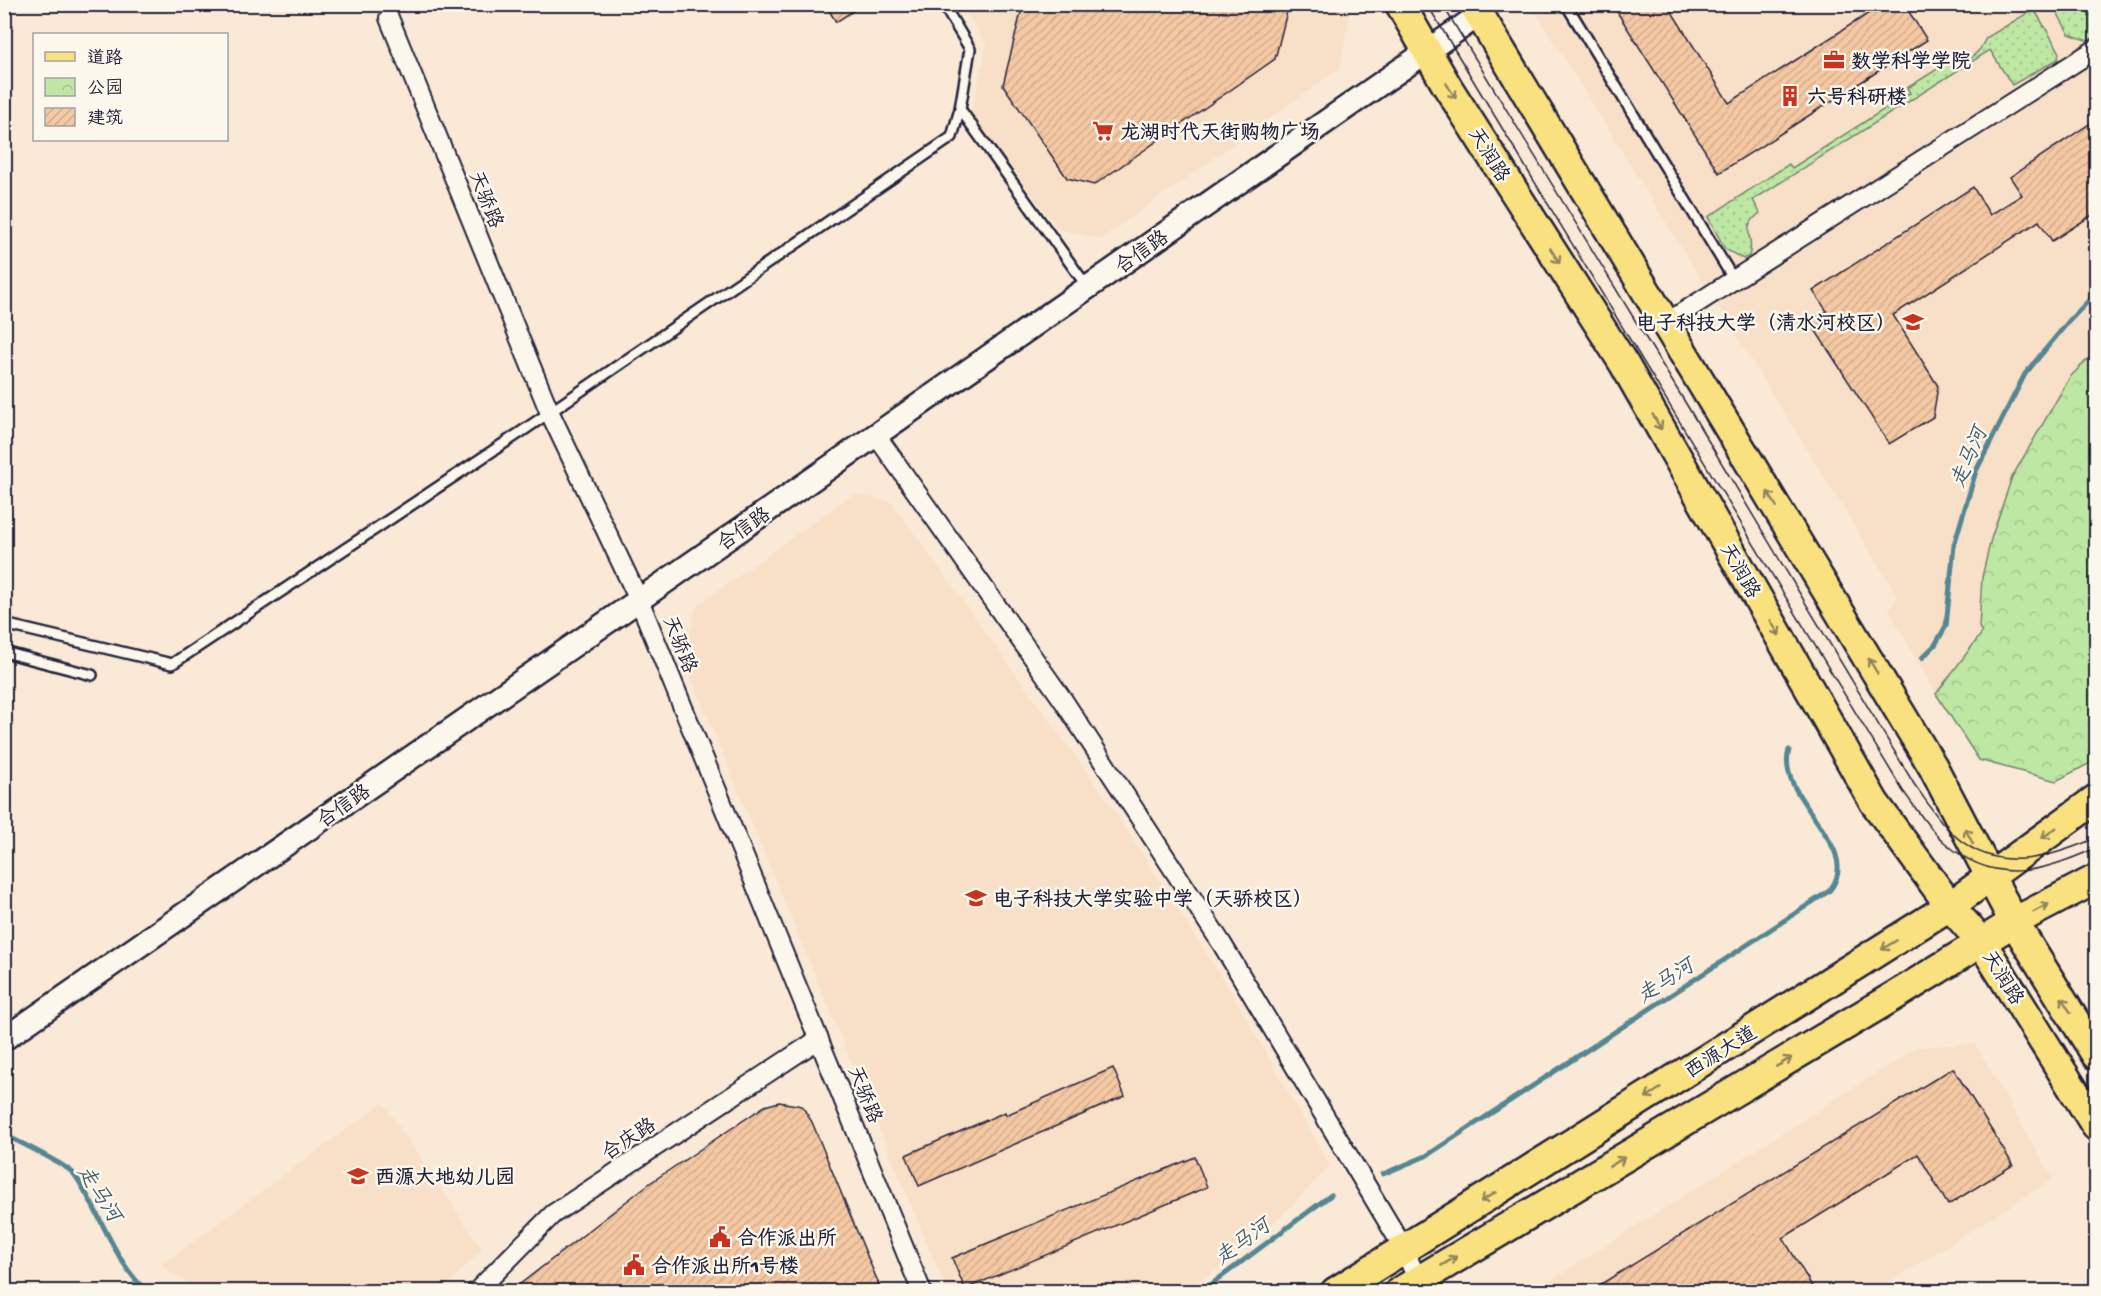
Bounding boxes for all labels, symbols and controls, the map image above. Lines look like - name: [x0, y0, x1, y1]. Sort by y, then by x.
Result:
- legend: [33, 33, 228, 141]
- text: 道路: [87, 48, 123, 70]
- office icon: 数学科学学院: [1822, 48, 1846, 72]
- place label: 数学科学学院: [1851, 50, 1971, 75]
- text: 公园: [87, 78, 123, 100]
- one-way arrow: [1445, 82, 1457, 99]
- building icon: 六号科研楼: [1778, 84, 1802, 108]
- place label: 六号科研楼: [1807, 86, 1907, 111]
- text: 建筑: [87, 108, 123, 130]
- supermarket icon: 龙湖时代天街购物广场: [1091, 119, 1115, 143]
- place label: 龙湖时代天街购物广场: [1120, 121, 1320, 146]
- street label: 天润路: [1461, 123, 1515, 188]
- street label: 天骄路: [462, 167, 508, 233]
- street label: 合信路: [1111, 225, 1175, 280]
- one-way arrow: [1549, 247, 1561, 264]
- school or university icon: 电子科技大学（清水河校区）: [1901, 310, 1925, 334]
- place label: 电子科技大学（清水河校区）: [1636, 312, 1896, 337]
- one-way arrow: [1651, 413, 1663, 430]
- water label: 走马河: [1946, 421, 1996, 492]
- one-way arrow: [1766, 491, 1778, 508]
- street label: 合信路: [713, 502, 777, 557]
- street label: 天润路: [1713, 539, 1765, 604]
- street label: 天骄路: [656, 612, 702, 678]
- one-way arrow: [1769, 619, 1781, 636]
- one-way arrow: [1866, 658, 1878, 675]
- street label: 合信路: [313, 779, 377, 834]
- one-way arrow: [2041, 827, 2057, 839]
- one-way arrow: [1963, 828, 1975, 845]
- school or university icon: 电子科技大学实验中学（天骄校区）: [964, 886, 988, 910]
- place label: 电子科技大学实验中学（天骄校区）: [993, 888, 1313, 913]
- one-way arrow: [2032, 901, 2050, 913]
- one-way arrow: [1881, 939, 1898, 951]
- street label: 天润路: [1975, 946, 2029, 1011]
- water label: 走马河: [1633, 952, 1703, 1011]
- one-way arrow: [2059, 997, 2071, 1014]
- street label: 西源大道: [1681, 1021, 1762, 1085]
- one-way arrow: [1775, 1056, 1792, 1068]
- street label: 天骄路: [841, 1062, 887, 1128]
- one-way arrow: [1645, 1088, 1662, 1100]
- street label: 合庆路: [597, 1113, 662, 1167]
- one-way arrow: [1608, 1155, 1625, 1167]
- water label: 走马河: [69, 1161, 128, 1231]
- school or university icon: 西源大地幼儿园: [346, 1164, 370, 1188]
- place label: 西源大地幼儿园: [375, 1167, 515, 1191]
- one-way arrow: [1480, 1191, 1497, 1203]
- water label: 走马河: [1210, 1212, 1279, 1272]
- public building icon: 合作派出所: [708, 1225, 732, 1249]
- place label: 合作派出所: [737, 1227, 837, 1252]
- public building icon: 合作派出所1号楼: [622, 1253, 646, 1277]
- place label: 合作派出所1号楼: [651, 1255, 799, 1280]
- one-way arrow: [1440, 1255, 1457, 1267]

